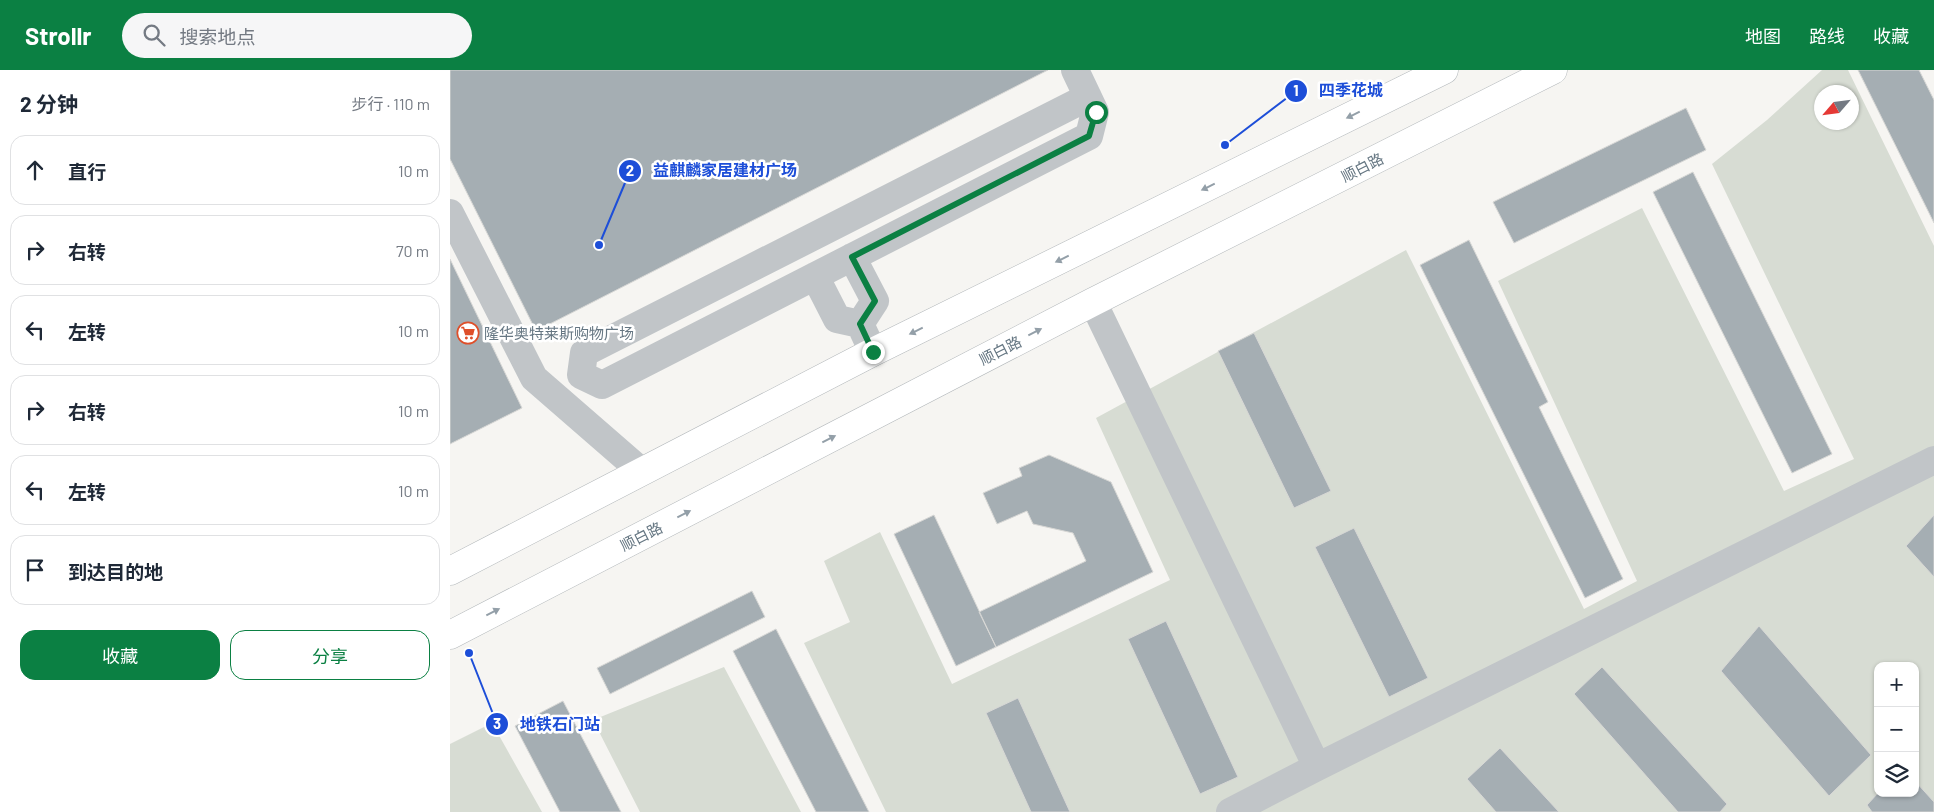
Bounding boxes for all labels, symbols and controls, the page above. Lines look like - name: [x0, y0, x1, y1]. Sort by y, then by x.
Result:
- search box: [122, 13, 472, 58]
- text: Strollr: [25, 21, 92, 50]
- icon: search: [140, 21, 168, 49]
- text: 搜索地点: [180, 25, 256, 48]
- text: 地图: [1745, 25, 1781, 47]
- text: 路线: [1809, 25, 1845, 47]
- text: 收藏: [1873, 25, 1909, 47]
- callout: 四季花城: [1284, 75, 1393, 106]
- text: 四季花城: [1319, 80, 1383, 99]
- text: 1: [1293, 81, 1299, 99]
- north arrow: [1814, 85, 1859, 130]
- text: 2 分钟: [20, 91, 78, 116]
- text: 步行 · 110 m: [352, 94, 430, 113]
- route start: [1085, 101, 1108, 124]
- one-way arrow: [1346, 111, 1360, 119]
- street label: 顺白路: [1338, 149, 1386, 185]
- callout: 益麒麟家居建材广场: [618, 155, 807, 186]
- icon: ahead: [21, 156, 49, 184]
- text: 直行: [68, 160, 106, 183]
- text: 益麒麟家居建材广场: [653, 160, 797, 179]
- text: 10 m: [398, 161, 429, 180]
- text: 2: [626, 161, 634, 179]
- one-way arrow: [1200, 183, 1215, 191]
- icon: right: [21, 236, 49, 264]
- text: 右转: [68, 240, 106, 263]
- text: 70 m: [396, 241, 429, 260]
- one-way arrow: [1055, 255, 1069, 263]
- icon: left: [21, 316, 49, 344]
- text: 左转: [68, 320, 106, 343]
- text: 10 m: [398, 321, 429, 340]
- supermarket icon: 隆华奥特莱斯购物广场: [456, 321, 480, 345]
- place label: 隆华奥特莱斯购物广场: [484, 324, 634, 342]
- one-way arrow: [909, 327, 923, 335]
- one-way arrow: [1028, 328, 1042, 336]
- street label: 顺白路: [976, 332, 1024, 368]
- route end: [862, 341, 885, 364]
- icon: right: [21, 396, 49, 424]
- text: 右转: [68, 400, 106, 423]
- text: 10 m: [398, 401, 429, 420]
- one-way arrow: [821, 435, 836, 443]
- icon: left: [21, 476, 49, 504]
- text: 左转: [68, 480, 106, 503]
- text: 10 m: [398, 481, 429, 500]
- one-way arrow: [677, 510, 691, 518]
- street label: 顺白路: [617, 518, 665, 554]
- icon: arrive: [21, 556, 49, 584]
- text: 到达目的地: [68, 560, 163, 583]
- one-way arrow: [486, 608, 501, 616]
- button: 收藏: [20, 630, 220, 680]
- button: 分享: [230, 630, 430, 680]
- map controls: [1874, 662, 1919, 797]
- button: +: [1874, 662, 1919, 707]
- button: −: [1874, 707, 1919, 752]
- callout: 地铁石门站: [485, 709, 610, 740]
- text: 3: [493, 714, 501, 732]
- text: 地铁石门站: [520, 714, 600, 733]
- button: layers: [1874, 752, 1919, 797]

